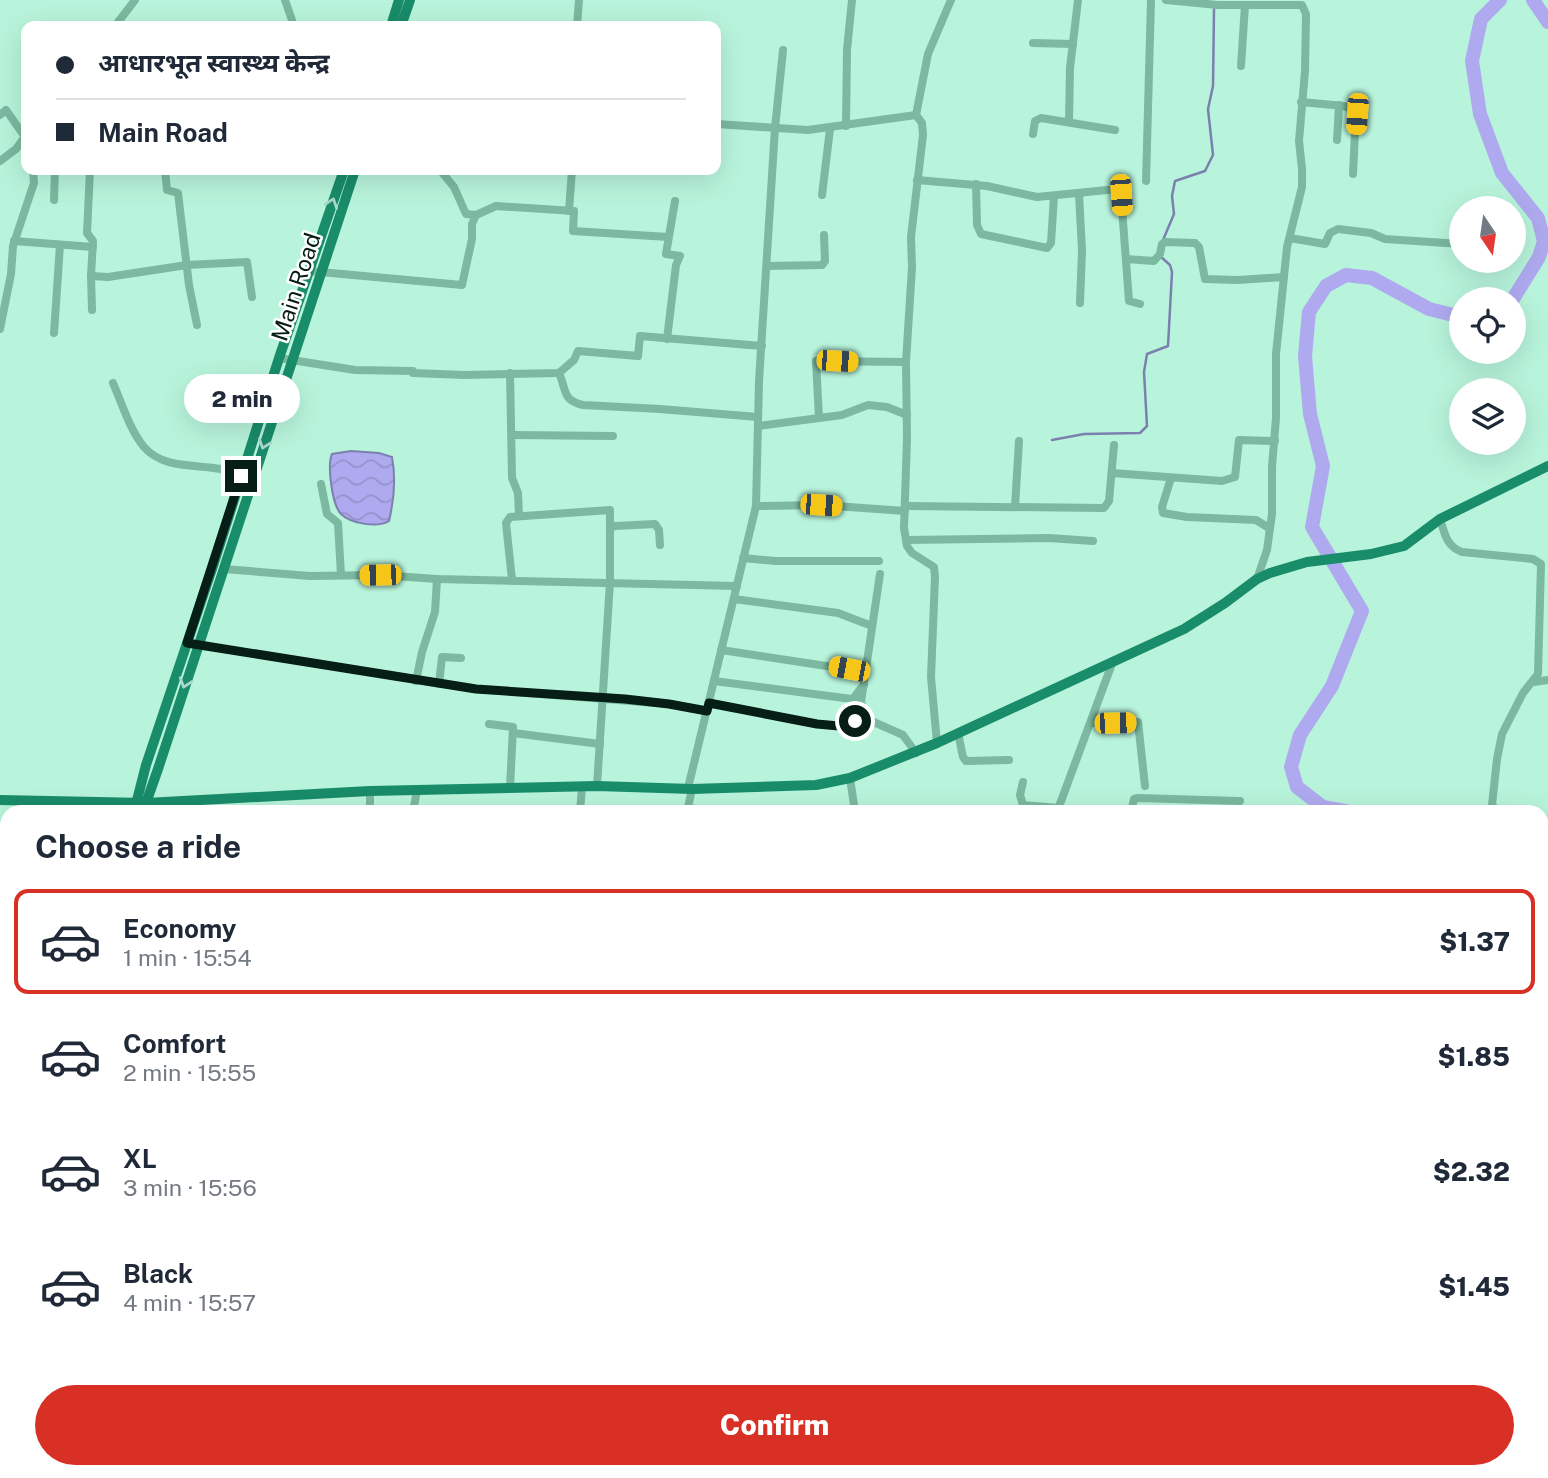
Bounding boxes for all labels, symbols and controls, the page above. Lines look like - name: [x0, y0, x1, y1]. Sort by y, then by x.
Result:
- text: आधारभूत स्वास्थ्य केन्द्र: [98, 47, 330, 78]
- car: [1346, 92, 1369, 136]
- text: Main Road: [98, 117, 228, 148]
- car: [1110, 173, 1133, 217]
- north arrow: [1449, 196, 1526, 273]
- map controls: [1449, 196, 1526, 455]
- one-way arrow: [324, 197, 338, 209]
- street label: Main Road: [265, 229, 326, 344]
- button: locate: [1449, 287, 1526, 364]
- car: [816, 349, 859, 373]
- callout: 2 min: [183, 374, 299, 424]
- button: layers: [1449, 378, 1526, 455]
- text: 2 min: [211, 385, 273, 412]
- one-way arrow: [258, 437, 272, 450]
- route end: [225, 460, 257, 492]
- car: [800, 493, 843, 517]
- car: [359, 564, 402, 586]
- car: [827, 655, 872, 683]
- one-way arrow: [179, 677, 193, 689]
- route start: [839, 705, 871, 737]
- car: [1094, 712, 1137, 734]
- text: Choose a ride: [35, 828, 241, 865]
- icon: car: [39, 910, 102, 973]
- text: Economy: [123, 913, 236, 944]
- text: $1.37: [1439, 926, 1510, 957]
- text: 1 min · 15:54: [123, 944, 252, 971]
- icon: car: [39, 1025, 102, 1088]
- text: Comfort: [123, 1028, 226, 1059]
- text: $1.85: [1437, 1041, 1510, 1072]
- text: 2 min · 15:55: [123, 1059, 256, 1086]
- icon: car: [39, 1140, 102, 1203]
- text: XL: [123, 1143, 157, 1174]
- text: $2.32: [1433, 1156, 1510, 1187]
- text: 3 min · 15:56: [123, 1174, 257, 1201]
- icon: car: [39, 1255, 102, 1318]
- text: Black: [123, 1258, 193, 1289]
- text: $1.45: [1438, 1271, 1510, 1302]
- text: 4 min · 15:57: [123, 1289, 256, 1316]
- button: Confirm: [35, 1385, 1514, 1465]

